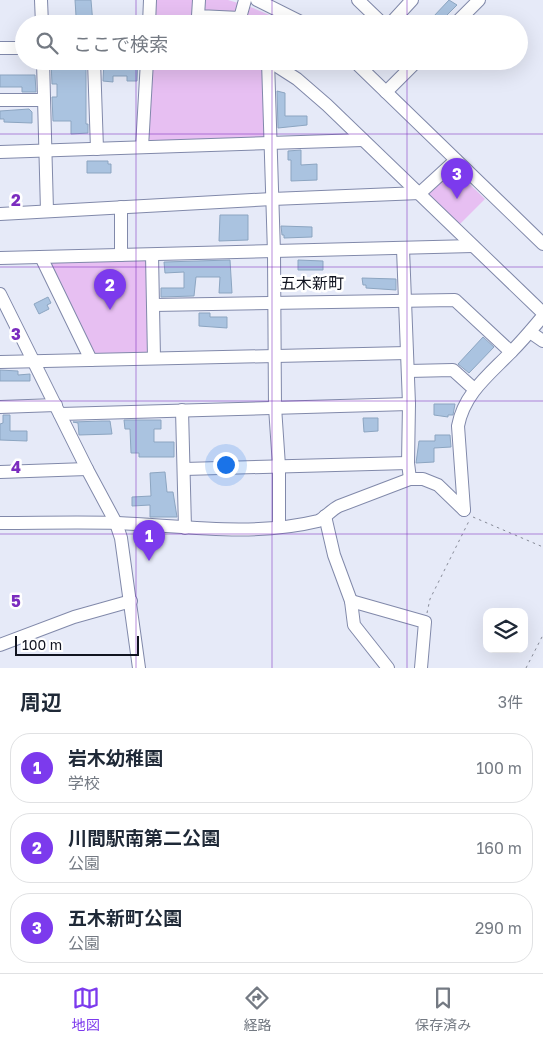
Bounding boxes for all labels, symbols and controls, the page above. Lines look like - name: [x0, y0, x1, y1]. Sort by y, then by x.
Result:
- search box: [15, 15, 528, 70]
- icon: search: [33, 29, 61, 57]
- text: ここで検索: [73, 32, 168, 55]
- pin: 3: [441, 158, 473, 199]
- text: 2: [11, 190, 21, 210]
- pin: 2: [94, 269, 126, 310]
- district label: 五木新町: [280, 273, 344, 293]
- text: 3: [11, 324, 21, 344]
- your location: [213, 452, 239, 478]
- text: 4: [11, 457, 21, 477]
- pin: 1: [133, 520, 165, 561]
- text: 5: [11, 591, 21, 611]
- map controls: [483, 608, 528, 653]
- button: layers: [483, 608, 528, 653]
- scale bar: [15, 633, 139, 656]
- text: 100 m: [22, 636, 62, 653]
- text: 周辺: [20, 689, 62, 715]
- text: 3件: [498, 692, 523, 712]
- text: 岩木幼稚園: [68, 746, 163, 769]
- text: 1: [33, 758, 41, 778]
- text: 100 m: [476, 758, 522, 778]
- text: 学校: [68, 773, 100, 793]
- text: 川間駅南第二公園: [68, 826, 220, 849]
- text: 2: [32, 838, 42, 858]
- text: 160 m: [476, 838, 522, 858]
- text: 公園: [68, 853, 100, 873]
- text: 五木新町公園: [68, 906, 182, 929]
- text: 3: [32, 918, 42, 938]
- text: 290 m: [475, 918, 522, 938]
- text: 公園: [68, 933, 100, 953]
- tab: 地図: [72, 984, 100, 1034]
- tab: 経路: [243, 984, 271, 1034]
- tab: 保存済み: [415, 984, 471, 1034]

